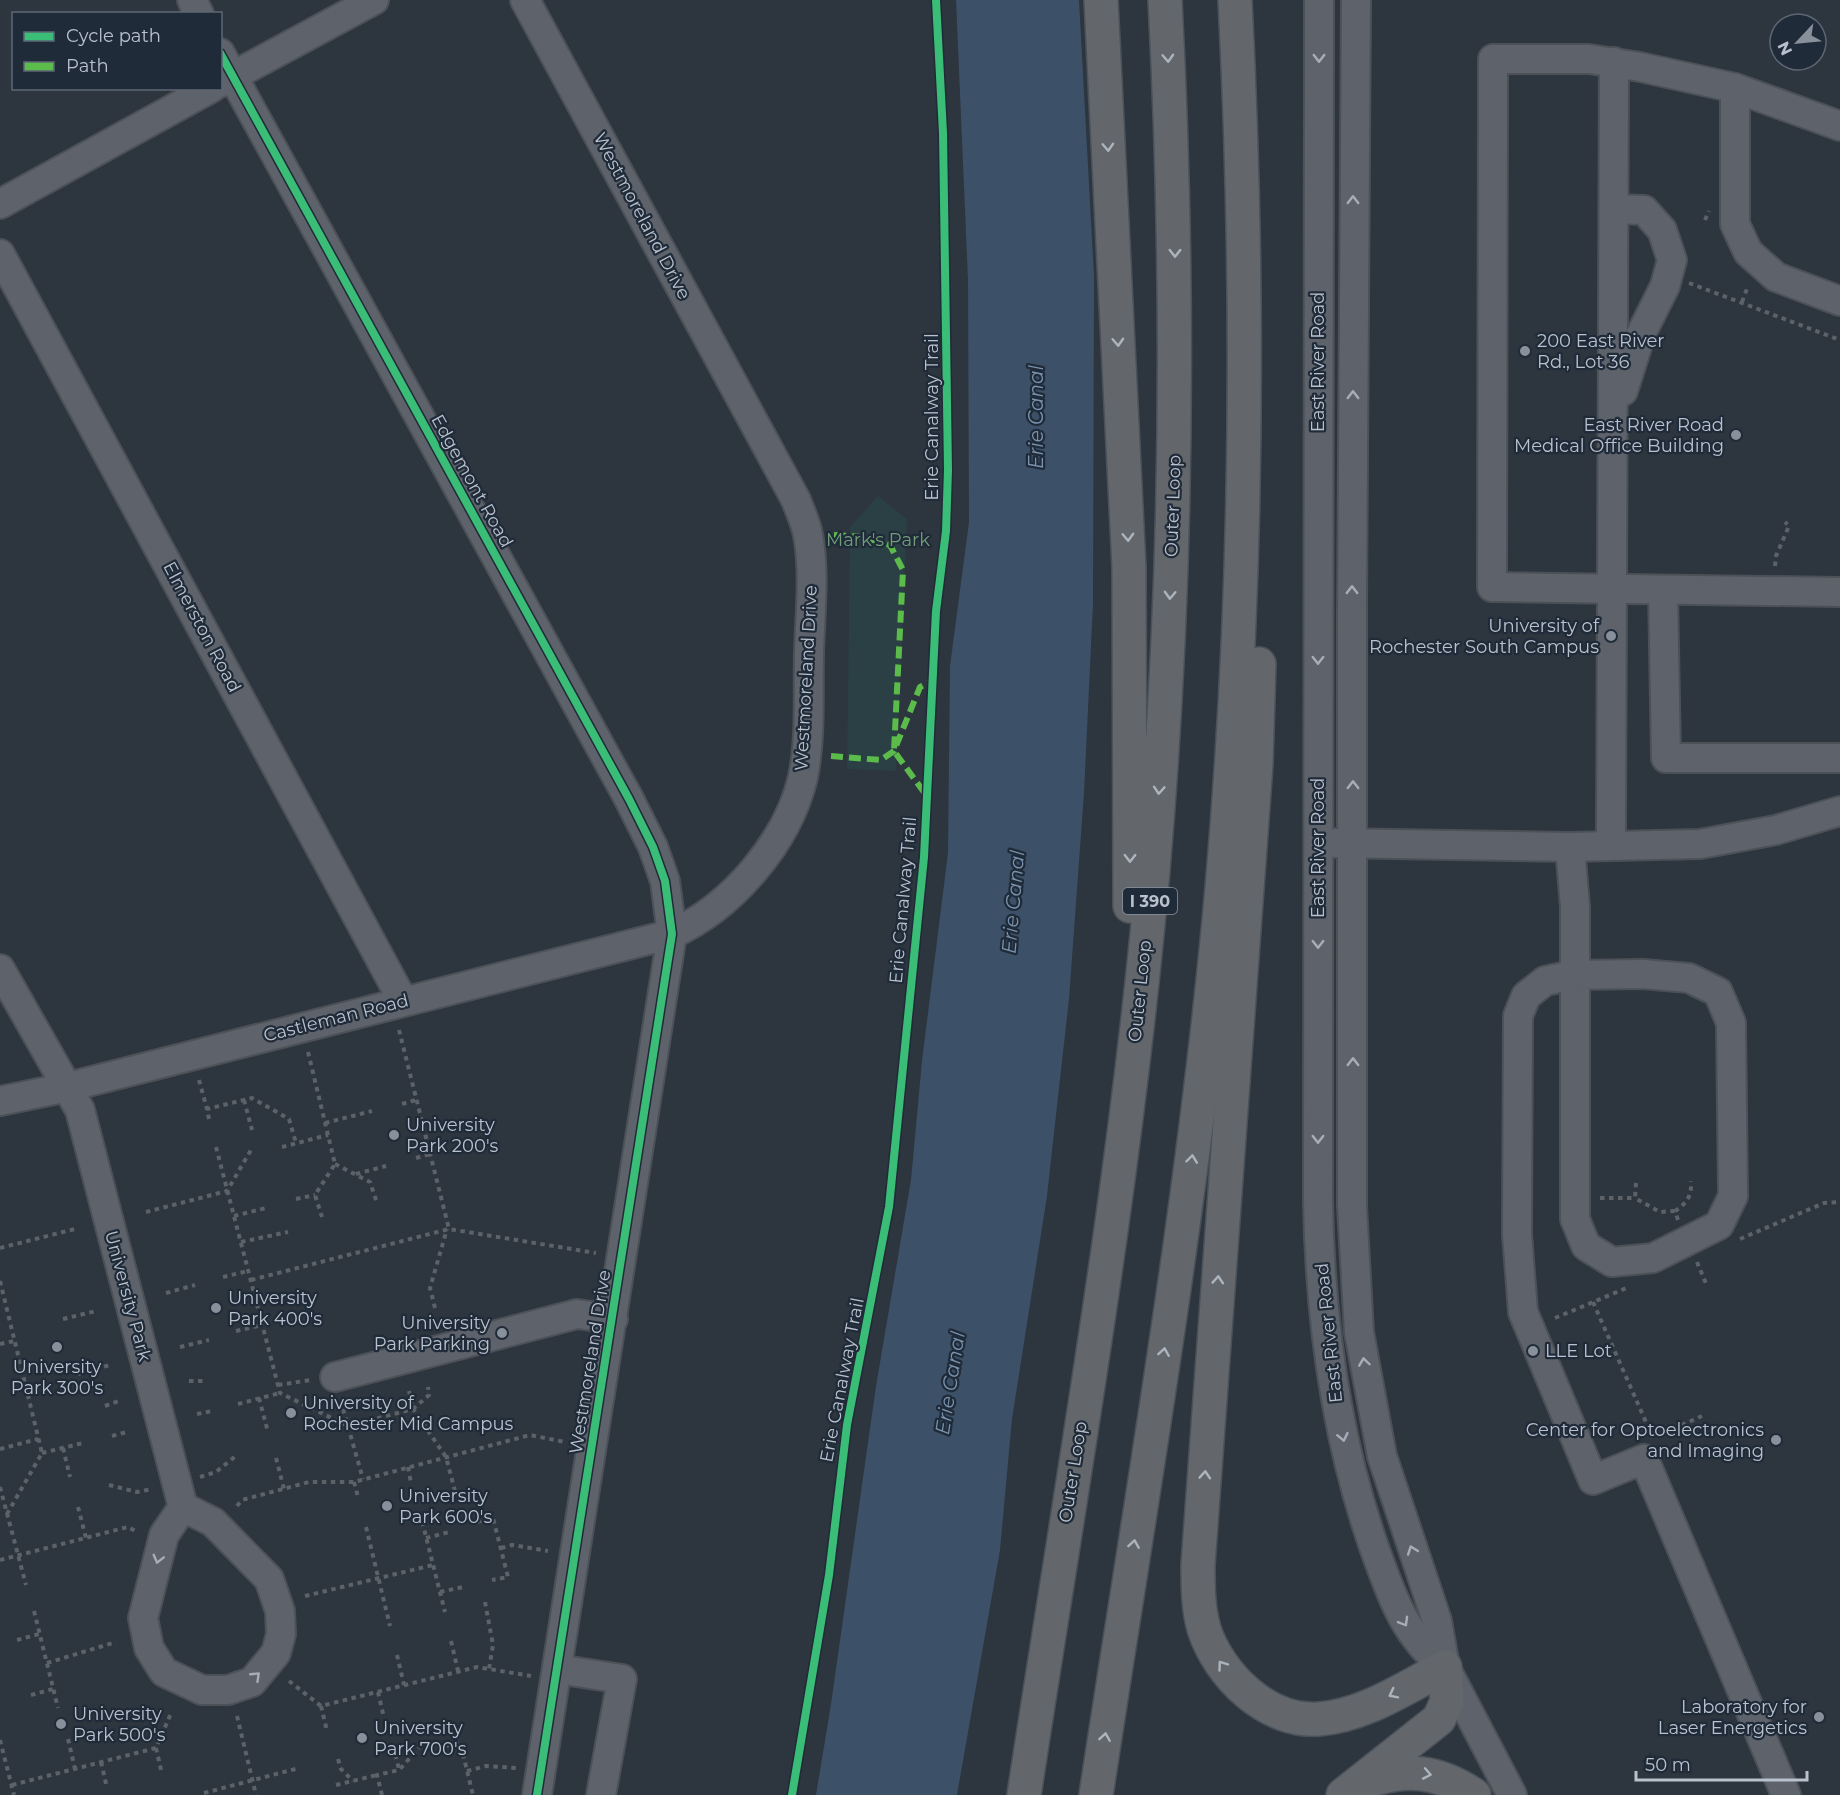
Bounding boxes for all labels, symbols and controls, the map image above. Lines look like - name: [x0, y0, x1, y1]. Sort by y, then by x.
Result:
- legend: [12, 12, 222, 90]
- north arrow: [1768, 12, 1828, 72]
- text: Cycle path: [66, 25, 161, 47]
- text: N: [1774, 38, 1796, 58]
- one-way arrow: [1162, 54, 1175, 63]
- one-way arrow: [1313, 54, 1325, 63]
- text: Path: [66, 55, 109, 77]
- street label: Westmoreland Drive: [589, 129, 695, 303]
- one-way arrow: [1102, 143, 1115, 152]
- one-way arrow: [1347, 195, 1359, 204]
- one-way arrow: [1169, 249, 1181, 258]
- street label: East River Road: [1307, 292, 1329, 432]
- place label: 200 East River Rd., Lot 36: [1537, 330, 1665, 373]
- street label: Erie Canalway Trail: [921, 333, 943, 501]
- one-way arrow: [1112, 338, 1125, 347]
- marker: 200 East River Rd., Lot 36: [1518, 344, 1532, 358]
- water label: Erie Canal: [1024, 364, 1048, 469]
- one-way arrow: [1347, 390, 1359, 399]
- street label: Edgemont Road: [426, 411, 518, 551]
- place label: East River Road Medical Office Building: [1514, 414, 1724, 457]
- marker: East River Road Medical Office Building: [1729, 428, 1743, 442]
- street label: Outer Loop: [1160, 455, 1186, 557]
- park label: Mark's Park: [826, 529, 930, 551]
- one-way arrow: [1121, 532, 1134, 541]
- street label: Elmerston Road: [158, 558, 246, 696]
- street label: Westmoreland Drive: [790, 584, 822, 771]
- one-way arrow: [1346, 585, 1358, 594]
- one-way arrow: [1164, 591, 1177, 600]
- place label: University of Rochester South Campus: [1369, 615, 1600, 658]
- marker: University of Rochester South Campus: [1604, 629, 1618, 643]
- one-way arrow: [1312, 656, 1324, 665]
- street label: East River Road: [1307, 778, 1329, 918]
- one-way arrow: [1347, 780, 1359, 789]
- one-way arrow: [1153, 785, 1166, 794]
- street label: Erie Canalway Trail: [885, 816, 921, 984]
- water label: Erie Canal: [997, 849, 1030, 955]
- one-way arrow: [1124, 853, 1136, 862]
- road number: I 390: [1123, 888, 1177, 914]
- street label: Outer Loop: [1124, 939, 1156, 1043]
- one-way arrow: [1312, 939, 1324, 948]
- street label: Castleman Road: [261, 989, 411, 1047]
- one-way arrow: [1347, 1058, 1359, 1067]
- place label: University Park 200's: [406, 1114, 499, 1157]
- marker: University Park 200's: [387, 1128, 401, 1142]
- one-way arrow: [1312, 1134, 1324, 1143]
- one-way arrow: [1185, 1154, 1198, 1163]
- street label: University Park: [100, 1228, 156, 1364]
- street label: East River Road: [1311, 1262, 1347, 1404]
- street label: Westmoreland Drive: [565, 1268, 615, 1456]
- one-way arrow: [1211, 1276, 1224, 1285]
- place label: University Park 400's: [228, 1287, 322, 1330]
- street label: Erie Canalway Trail: [815, 1296, 869, 1464]
- marker: University Park 400's: [209, 1301, 223, 1315]
- place label: University Park Parking: [374, 1312, 490, 1355]
- marker: University Park Parking: [495, 1326, 509, 1340]
- water label: Erie Canal: [930, 1329, 970, 1436]
- marker: University Park 300's: [50, 1340, 64, 1354]
- place label: LLE Lot: [1545, 1340, 1612, 1362]
- marker: LLE Lot: [1526, 1344, 1540, 1358]
- one-way arrow: [1157, 1347, 1169, 1356]
- place label: University Park 300's: [11, 1356, 103, 1399]
- one-way arrow: [1358, 1357, 1370, 1366]
- place label: University of Rochester Mid Campus: [303, 1392, 513, 1435]
- marker: University of Rochester Mid Campus: [284, 1406, 298, 1420]
- place label: Center for Optoelectronics and Imaging: [1526, 1419, 1764, 1462]
- street label: Outer Loop: [1054, 1420, 1092, 1524]
- one-way arrow: [1336, 1432, 1349, 1442]
- marker: Center for Optoelectronics and Imaging: [1769, 1433, 1783, 1447]
- one-way arrow: [1198, 1470, 1211, 1479]
- place label: University Park 600's: [399, 1485, 492, 1528]
- marker: University Park 600's: [380, 1499, 394, 1513]
- one-way arrow: [1128, 1540, 1140, 1549]
- one-way arrow: [1407, 1545, 1420, 1556]
- one-way arrow: [153, 1553, 165, 1564]
- one-way arrow: [1397, 1616, 1408, 1626]
- one-way arrow: [1218, 1660, 1229, 1671]
- one-way arrow: [248, 1672, 259, 1683]
- one-way arrow: [1389, 1687, 1400, 1698]
- place label: Laboratory for Laser Energetics: [1658, 1696, 1807, 1739]
- place label: University Park 500's: [73, 1703, 166, 1746]
- marker: Laboratory for Laser Energetics: [1812, 1710, 1826, 1724]
- marker: University Park 500's: [54, 1717, 68, 1731]
- place label: University Park 700's: [374, 1717, 467, 1760]
- marker: University Park 700's: [355, 1731, 369, 1745]
- one-way arrow: [1098, 1733, 1111, 1743]
- scale bar: [1636, 1744, 1807, 1782]
- text: 50 m: [1645, 1754, 1691, 1776]
- one-way arrow: [1422, 1767, 1432, 1780]

